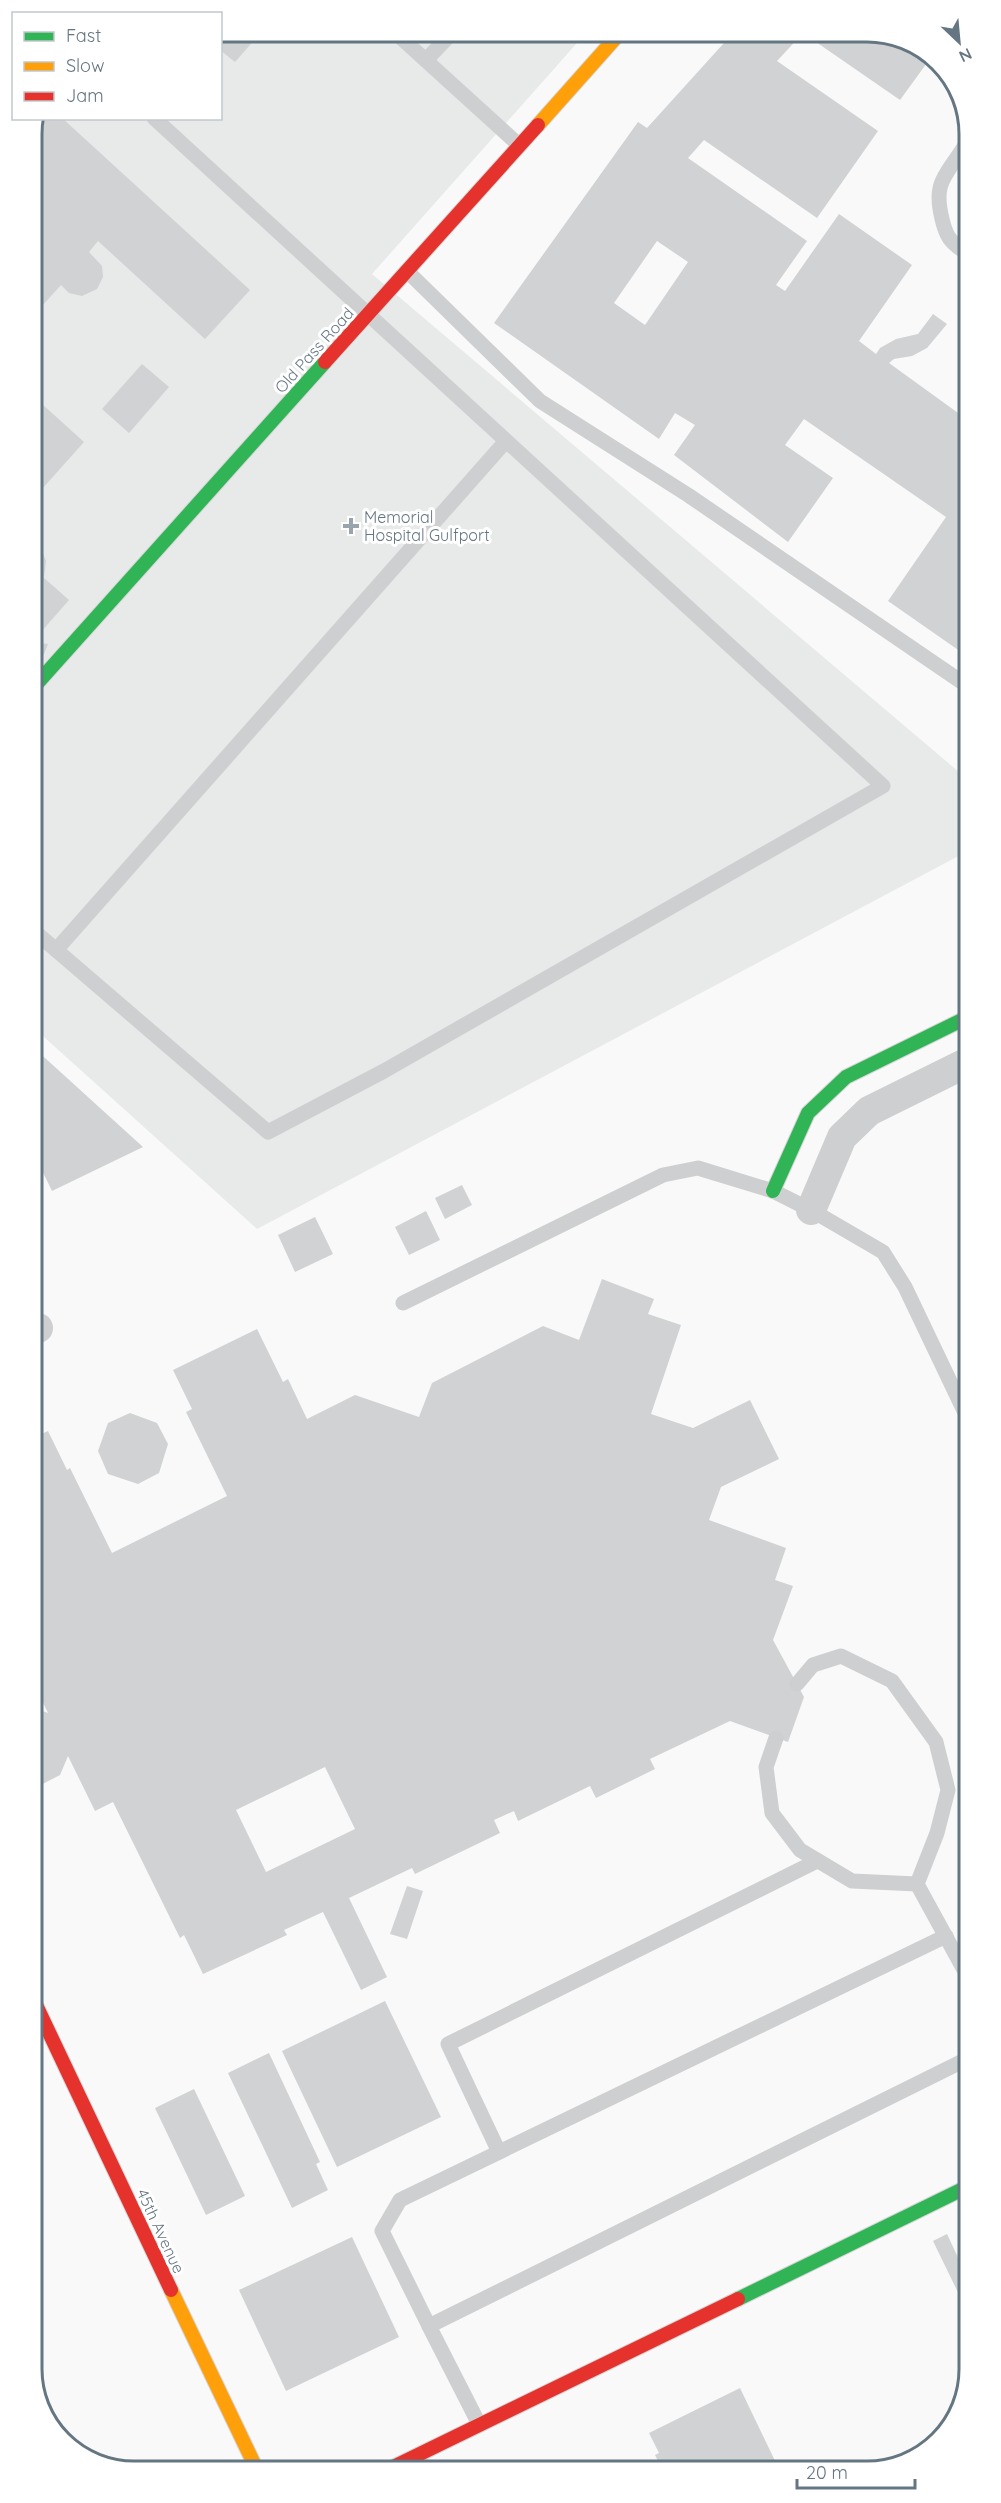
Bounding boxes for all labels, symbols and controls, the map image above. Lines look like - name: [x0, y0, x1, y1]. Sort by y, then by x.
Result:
- legend: [12, 12, 222, 120]
- north arrow: [929, 12, 989, 72]
- text: Fast: [66, 24, 101, 47]
- text: N: [956, 44, 975, 67]
- text: Slow: [66, 54, 104, 77]
- text: Jam: [66, 84, 104, 107]
- street label: Old Pass Road: [270, 303, 358, 397]
- place label: Memorial Hospital Gulfport: [364, 507, 490, 545]
- marker: Memorial Hospital Gulfport: [342, 517, 360, 535]
- street label: 45th Avenue: [133, 2186, 189, 2276]
- scale bar: [797, 2452, 916, 2490]
- text: 20 m: [806, 2461, 848, 2484]

